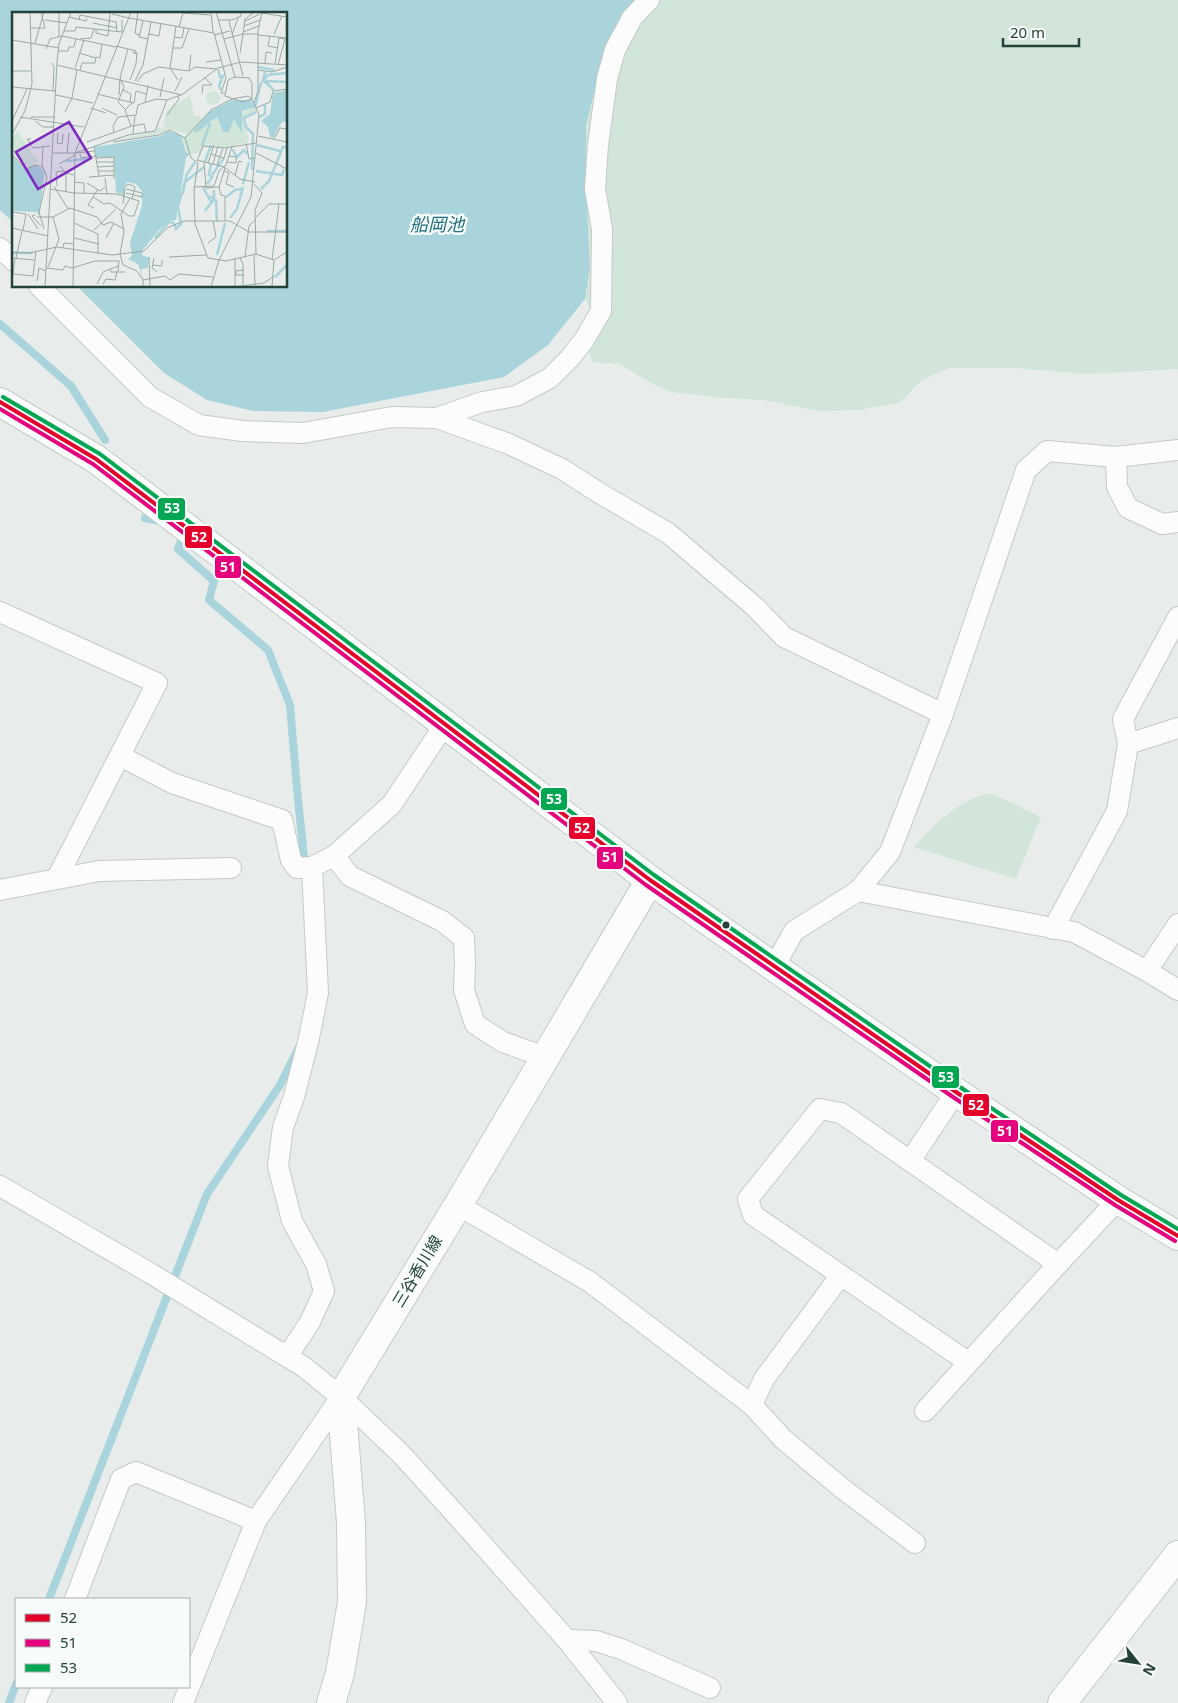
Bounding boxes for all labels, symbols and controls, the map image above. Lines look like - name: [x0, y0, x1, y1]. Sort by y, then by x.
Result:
- inset map: [12, 12, 288, 288]
- scale bar: [1003, 15, 1079, 47]
- text: 20 m: [1010, 22, 1045, 42]
- water label: 船岡池: [410, 212, 466, 236]
- line badge: 53: [157, 497, 186, 521]
- text: 53: [164, 498, 180, 517]
- line badge: 52: [184, 525, 213, 549]
- text: 52: [191, 527, 207, 546]
- line badge: 51: [214, 555, 242, 579]
- text: 51: [220, 557, 236, 576]
- line badge: 53: [540, 787, 568, 811]
- text: 53: [546, 789, 562, 808]
- line badge: 52: [568, 816, 596, 840]
- text: 52: [574, 818, 590, 837]
- line badge: 51: [596, 846, 624, 870]
- text: 51: [602, 847, 618, 866]
- unlabelled marker: [721, 920, 731, 930]
- line badge: 53: [931, 1065, 960, 1089]
- text: 53: [938, 1067, 954, 1086]
- line badge: 52: [962, 1093, 990, 1117]
- text: 52: [968, 1095, 984, 1114]
- line badge: 51: [990, 1119, 1019, 1143]
- text: 51: [997, 1121, 1013, 1140]
- street label: 三谷香川線: [387, 1231, 447, 1311]
- legend: [15, 1598, 190, 1688]
- text: 52: [60, 1607, 77, 1627]
- text: 51: [60, 1632, 77, 1652]
- north arrow: [1113, 1638, 1163, 1688]
- text: 53: [60, 1657, 77, 1677]
- text: N: [1139, 1660, 1161, 1679]

